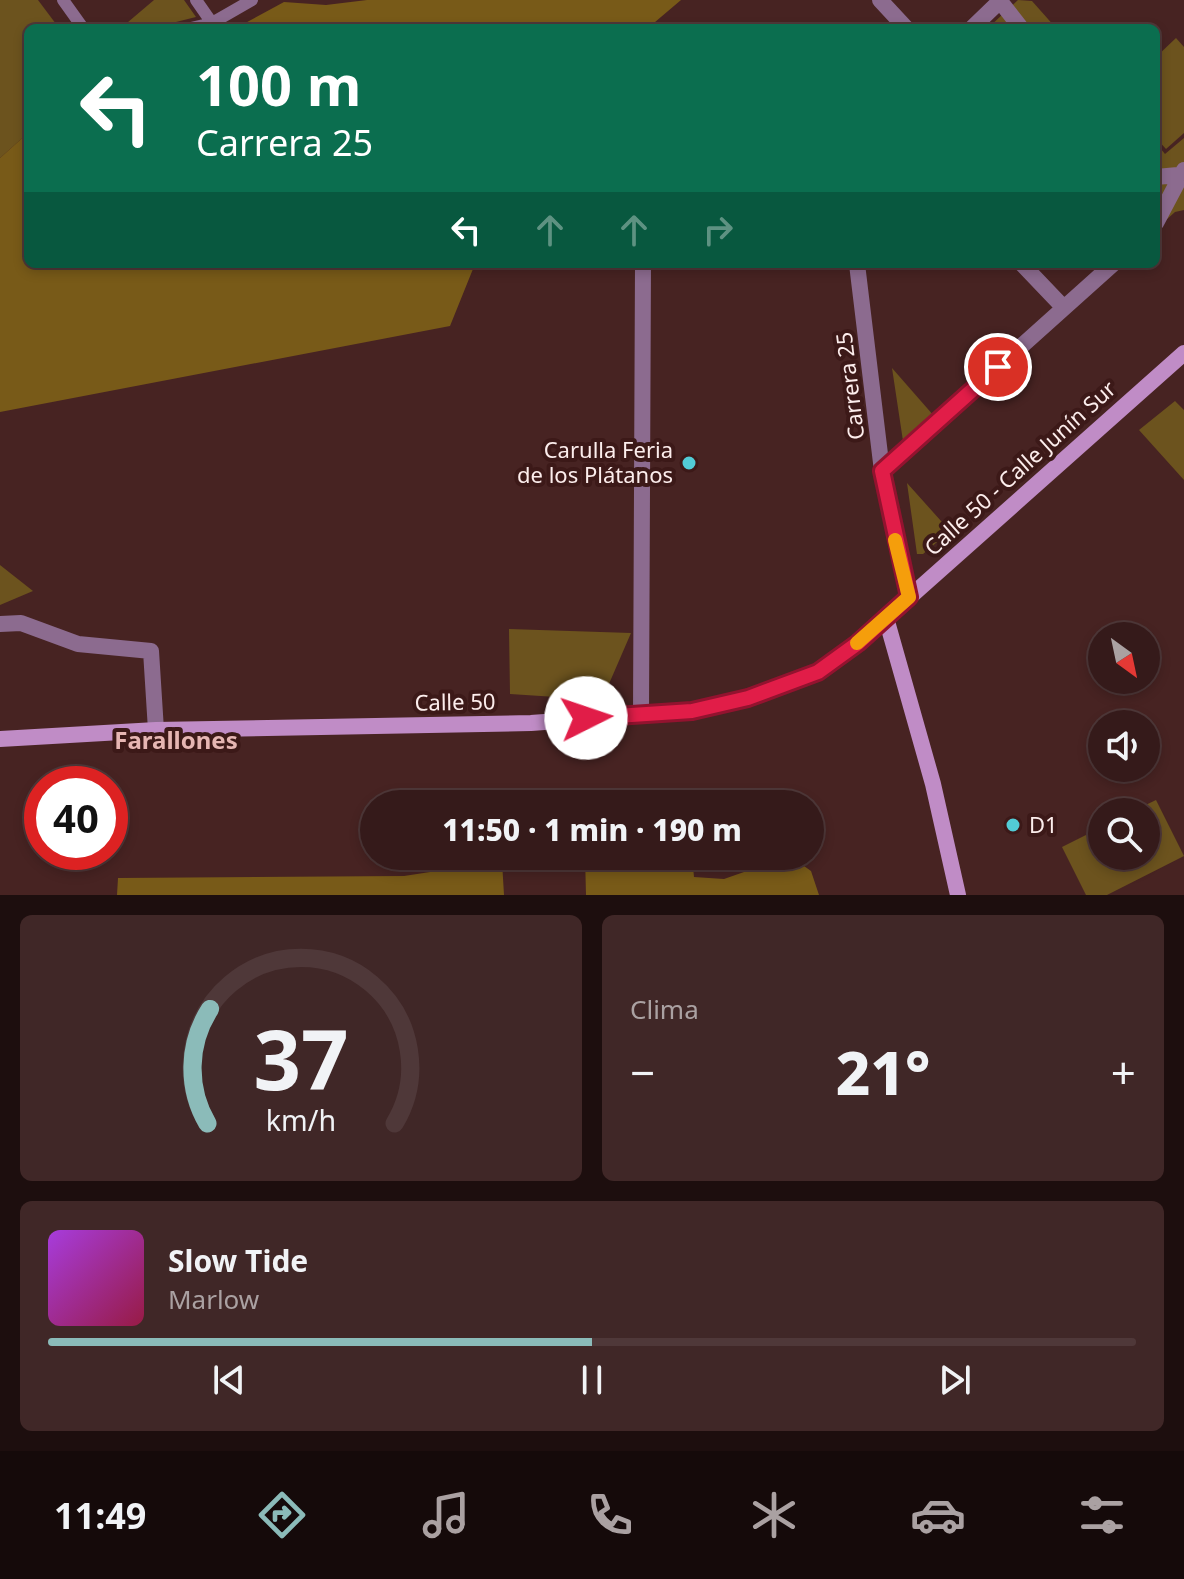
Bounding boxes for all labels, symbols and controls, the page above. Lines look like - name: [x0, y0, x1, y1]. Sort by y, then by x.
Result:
- text: 100 m: [196, 46, 361, 122]
- icon: left: [64, 56, 168, 160]
- text: Carrera 25: [196, 118, 373, 167]
- icon: left: [444, 208, 488, 252]
- icon: ahead: [528, 208, 572, 252]
- icon: ahead: [612, 208, 656, 252]
- icon: right: [696, 208, 740, 252]
- street label: Carrera 25: [828, 331, 870, 442]
- pin: [964, 333, 1032, 401]
- icon: arrive: [976, 345, 1020, 389]
- street label: Calle 50 - Calle Junín Sur: [917, 373, 1122, 561]
- place label: Carulla Feria de los Plátanos: [517, 434, 673, 489]
- marker: Carulla Feria de los Plátanos: [680, 454, 698, 472]
- north arrow: [1088, 622, 1160, 694]
- map controls: [1088, 622, 1160, 870]
- position arrow: [544, 676, 628, 760]
- street label: Calle 50: [414, 685, 496, 717]
- button: sound: [1088, 710, 1160, 782]
- district label: Farallones: [114, 723, 238, 756]
- speed limit sign: 40: [24, 766, 128, 870]
- button: search: [1088, 798, 1160, 870]
- text: 11:50 · 1 min · 190 m: [442, 809, 742, 850]
- place label: D1: [1029, 809, 1058, 839]
- marker: D1: [1004, 816, 1022, 834]
- text: Clima: [630, 991, 699, 1027]
- text: 37: [253, 1001, 349, 1114]
- text: 21°: [836, 1031, 930, 1113]
- text: −: [630, 1042, 655, 1102]
- text: +: [1111, 1042, 1136, 1102]
- text: km/h: [266, 1100, 336, 1139]
- text: Slow Tide: [168, 1240, 308, 1281]
- text: Marlow: [168, 1281, 259, 1317]
- icon: previous: [207, 1358, 251, 1402]
- icon: pause: [570, 1358, 614, 1402]
- icon: next: [933, 1358, 977, 1402]
- icon: directions: [254, 1487, 310, 1543]
- icon: music: [418, 1487, 474, 1543]
- icon: phone: [582, 1487, 638, 1543]
- icon: climate: [746, 1487, 802, 1543]
- icon: car: [910, 1487, 966, 1543]
- icon: filters: [1074, 1487, 1130, 1543]
- text: 11:49: [54, 1491, 146, 1540]

